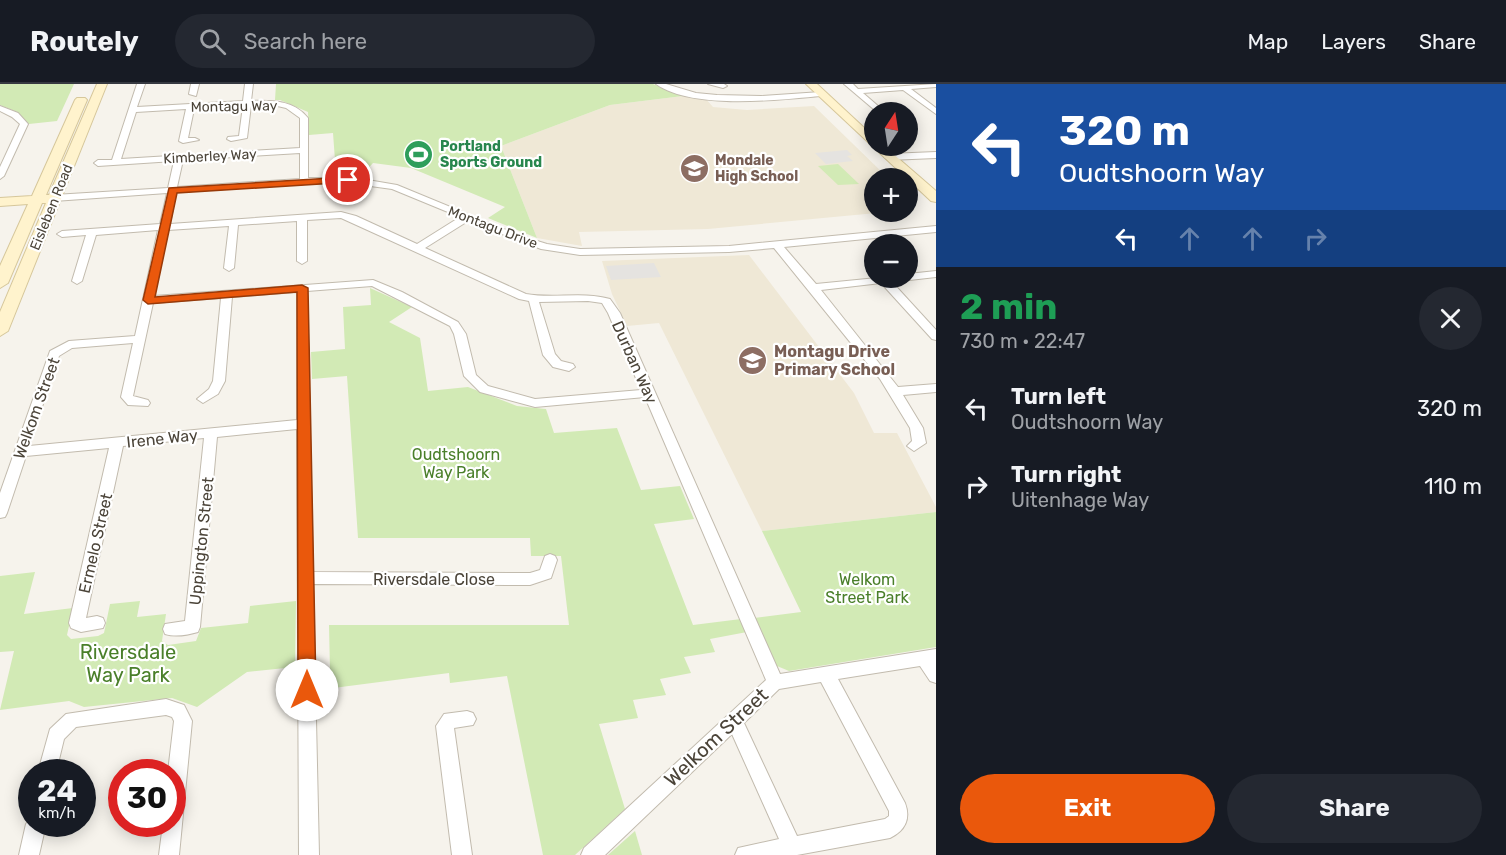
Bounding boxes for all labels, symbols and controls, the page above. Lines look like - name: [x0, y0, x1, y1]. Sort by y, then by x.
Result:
- search box: [175, 14, 595, 68]
- text: Routely: [30, 25, 139, 58]
- icon: search: [196, 25, 229, 58]
- text: Search here: [244, 28, 367, 55]
- text: Map: [1247, 29, 1288, 54]
- text: Layers: [1321, 29, 1386, 54]
- text: Share: [1419, 29, 1476, 54]
- street label: Montagu Way: [190, 97, 278, 116]
- north arrow: [864, 102, 918, 156]
- map controls: [864, 102, 918, 288]
- text: 320 m: [1059, 106, 1190, 156]
- icon: left: [960, 108, 1038, 186]
- sports icon: Portland Sports Ground: [403, 138, 435, 170]
- place label: Portland Sports Ground: [440, 138, 542, 171]
- street label: Kimberley Way: [163, 146, 257, 167]
- school or university icon: Mondale High School: [678, 152, 710, 184]
- place label: Mondale High School: [715, 152, 798, 185]
- pin: [322, 154, 373, 205]
- text: Oudtshoorn Way: [1059, 157, 1265, 189]
- street label: Eisleben Road: [26, 162, 76, 253]
- icon: arrive: [331, 163, 364, 196]
- button: +: [864, 168, 918, 222]
- street label: Montagu Drive: [446, 203, 540, 252]
- icon: left: [1110, 222, 1143, 255]
- icon: ahead: [1173, 222, 1206, 255]
- icon: ahead: [1236, 222, 1269, 255]
- icon: right: [1299, 222, 1332, 255]
- button: −: [864, 234, 918, 288]
- text: 2 min: [960, 285, 1058, 328]
- button: close: [1419, 287, 1482, 350]
- street label: Durban Way: [608, 318, 661, 407]
- text: 730 m · 22:47: [960, 329, 1085, 353]
- place label: Montagu Drive Primary School: [774, 342, 895, 379]
- school or university icon: Montagu Drive Primary School: [737, 344, 769, 376]
- street label: Welkom Street: [9, 355, 64, 462]
- text: Turn left: [1011, 383, 1106, 410]
- icon: left: [960, 392, 993, 425]
- text: 320 m: [1417, 395, 1482, 422]
- text: Oudtshoorn Way: [1011, 410, 1163, 434]
- street label: Irene Way: [125, 425, 199, 452]
- park label: Oudtshoorn Way Park: [412, 445, 500, 482]
- text: Turn right: [1011, 461, 1121, 488]
- icon: right: [960, 470, 993, 503]
- text: 110 m: [1424, 473, 1482, 500]
- street label: Uppington Street: [185, 476, 218, 606]
- text: Uitenhage Way: [1011, 488, 1149, 512]
- street label: Ermelo Street: [75, 491, 116, 595]
- street label: Riversdale Close: [373, 570, 495, 589]
- park label: Welkom Street Park: [825, 570, 909, 607]
- park label: Riversdale Way Park: [80, 640, 176, 687]
- position arrow: [275, 658, 339, 722]
- street label: Welkom Street: [659, 683, 773, 791]
- speed limit sign: 30: [108, 759, 186, 837]
- text: 24: [37, 773, 77, 809]
- button: Exit: [960, 774, 1215, 843]
- button: Share: [1227, 774, 1482, 843]
- text: km/h: [38, 804, 76, 822]

